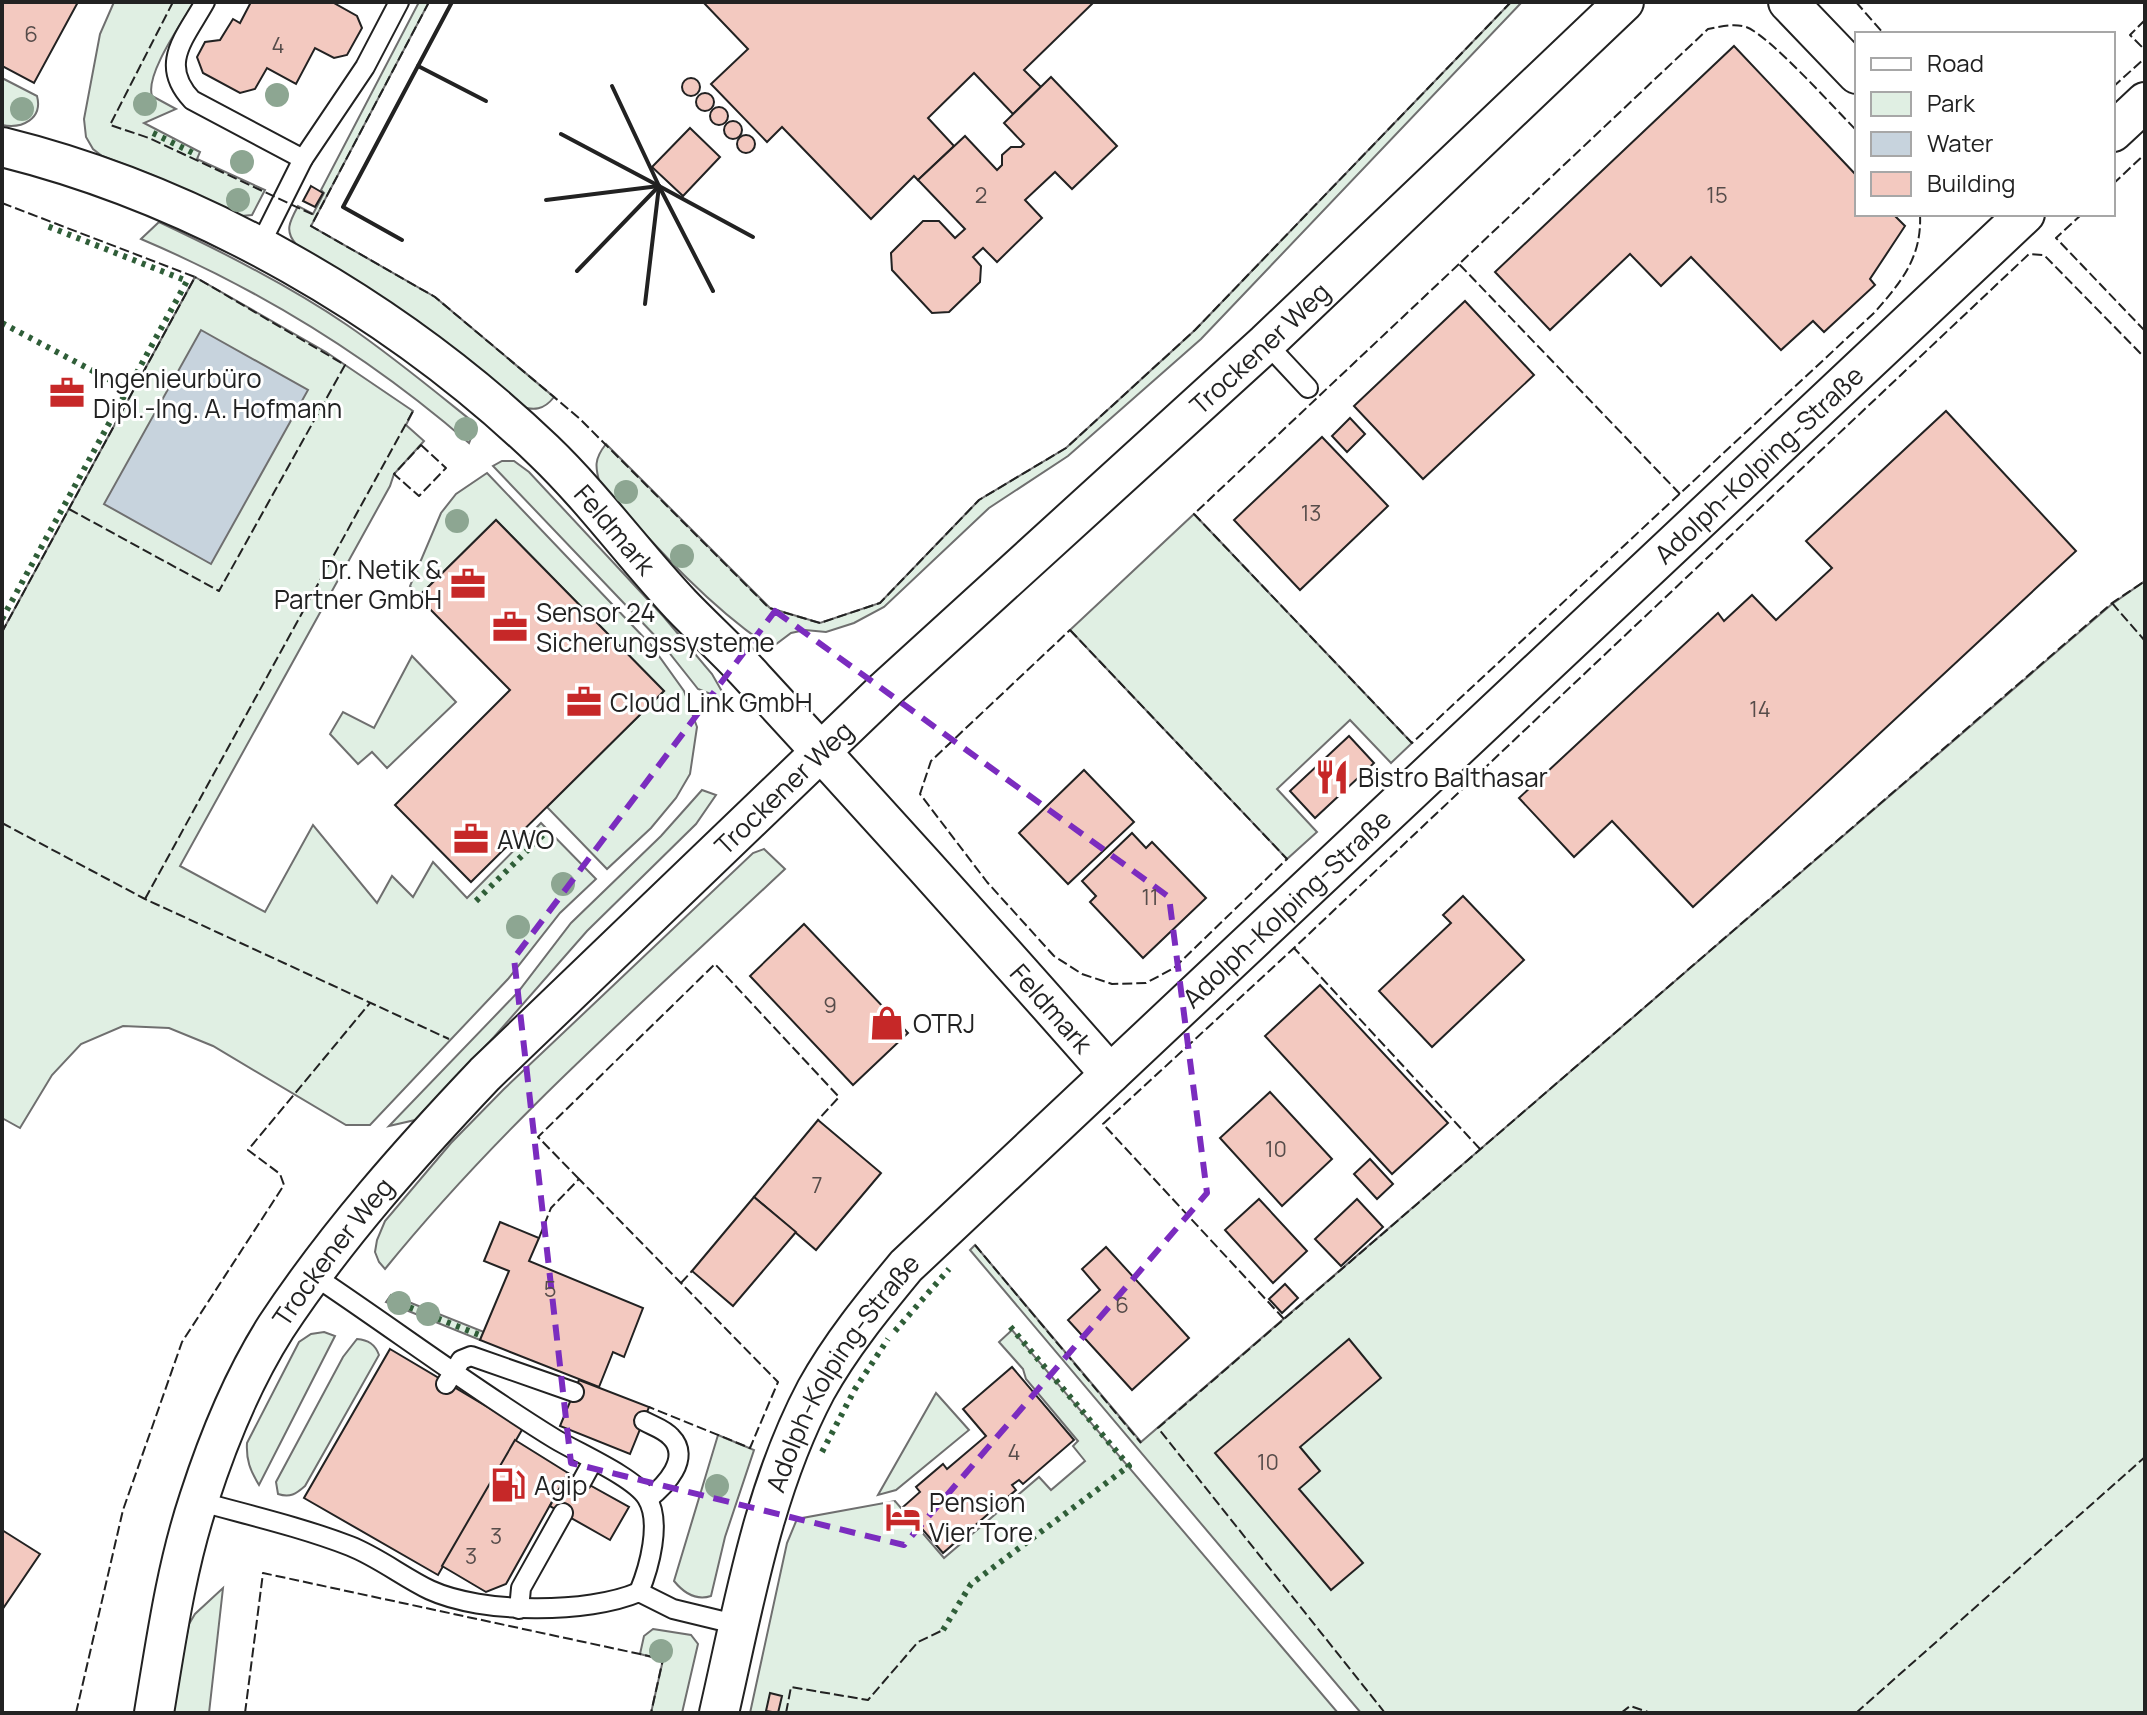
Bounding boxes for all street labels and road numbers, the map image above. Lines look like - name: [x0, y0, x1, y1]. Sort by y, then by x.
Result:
- street label: Trockener Weg: [1182, 274, 1337, 422]
- street label: Adolph-Kolping-Straße: [1646, 357, 1871, 572]
- street label: Feldmark: [566, 476, 665, 583]
- street label: Trockener Weg: [706, 713, 860, 863]
- street label: Adolph-Kolping-Straße: [1174, 801, 1399, 1016]
- street label: Feldmark: [1002, 956, 1102, 1061]
- street label: Trockener Weg: [264, 1169, 401, 1333]
- street label: Adolph-Kolping-Straße: [757, 1245, 927, 1497]

